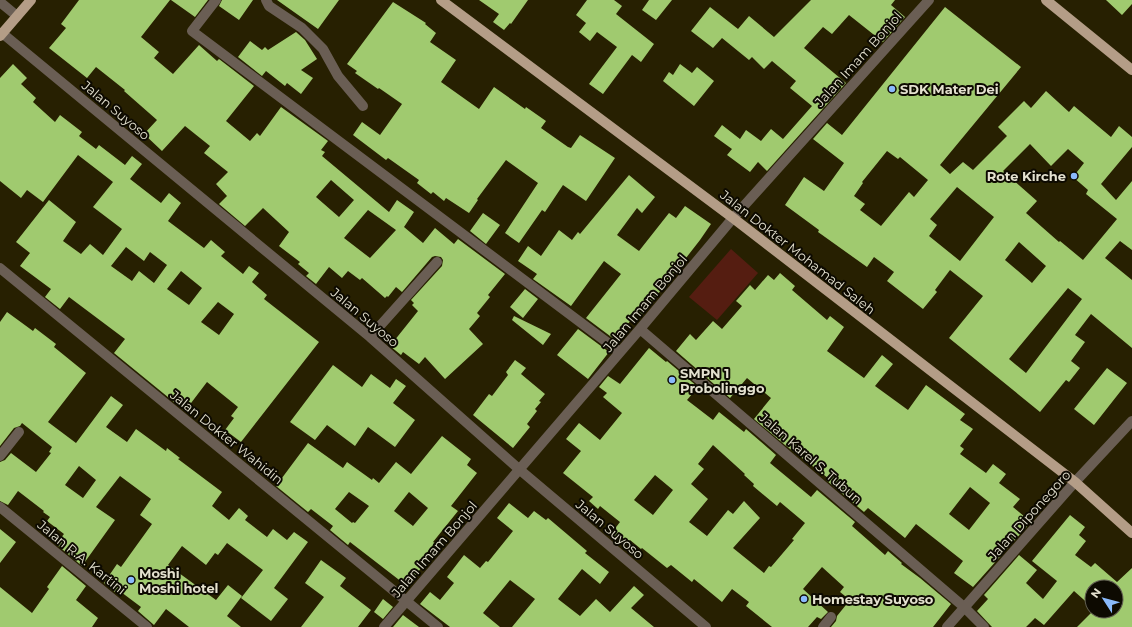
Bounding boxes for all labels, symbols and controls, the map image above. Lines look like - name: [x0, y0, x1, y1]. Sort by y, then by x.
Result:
- street label: Jalan Imam Bonjol: [811, 8, 905, 110]
- street label: Jalan Suyoso: [78, 76, 153, 143]
- place label: SDK Mater Dei: [900, 81, 999, 97]
- marker: SDK Mater Dei: [887, 84, 897, 94]
- place label: Rote Kirche: [987, 168, 1066, 184]
- marker: Rote Kirche: [1069, 171, 1079, 181]
- street label: Jalan Dokter Mohamad Saleh: [717, 186, 879, 317]
- street label: Jalan Imam Bonjol: [599, 251, 690, 356]
- street label: Jalan Suyoso: [327, 283, 402, 350]
- place label: SMPN 1 Probolinggo: [680, 365, 765, 396]
- marker: SMPN 1 Probolinggo: [667, 375, 677, 385]
- street label: Jalan Dokter Wahidin: [167, 386, 287, 487]
- street label: Jalan Karel S. Tubun: [756, 408, 866, 507]
- street label: Jalan Diponegoro: [984, 467, 1074, 564]
- street label: Jalan Suyoso: [572, 495, 647, 562]
- street label: Jalan Imam Bonjol: [387, 498, 480, 601]
- street label: Jalan R.A. Kartini: [34, 516, 129, 598]
- place label: Moshi Moshi hotel: [139, 565, 219, 596]
- marker: Moshi Moshi hotel: [126, 575, 136, 585]
- north arrow: [1084, 579, 1124, 619]
- text: N: [1088, 585, 1104, 601]
- place label: Homestay Suyoso: [812, 591, 934, 607]
- marker: Homestay Suyoso: [799, 594, 809, 604]

